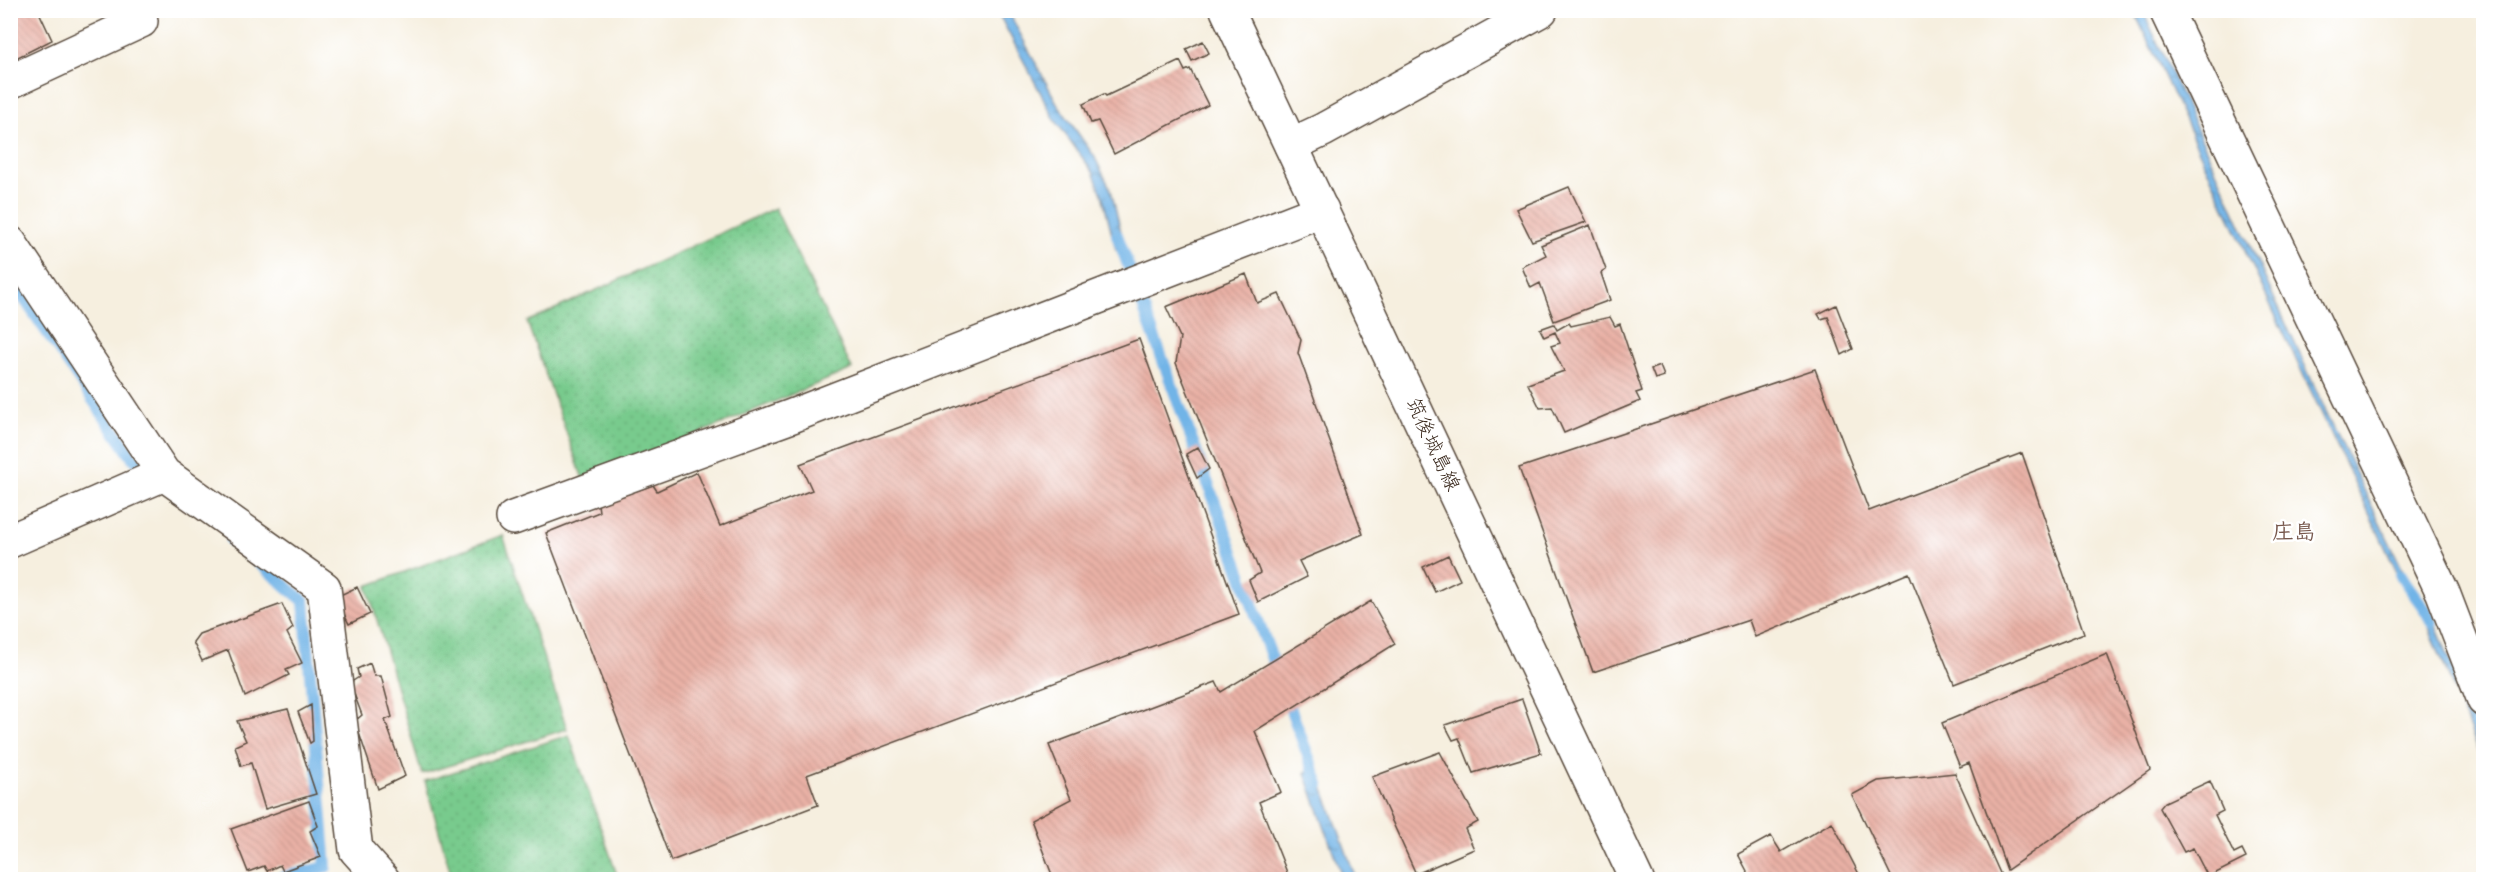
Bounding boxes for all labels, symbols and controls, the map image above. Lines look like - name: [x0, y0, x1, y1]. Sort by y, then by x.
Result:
- street label: 筑後城島線: [1396, 393, 1468, 497]
- district label: 庄島: [2272, 516, 2316, 551]

